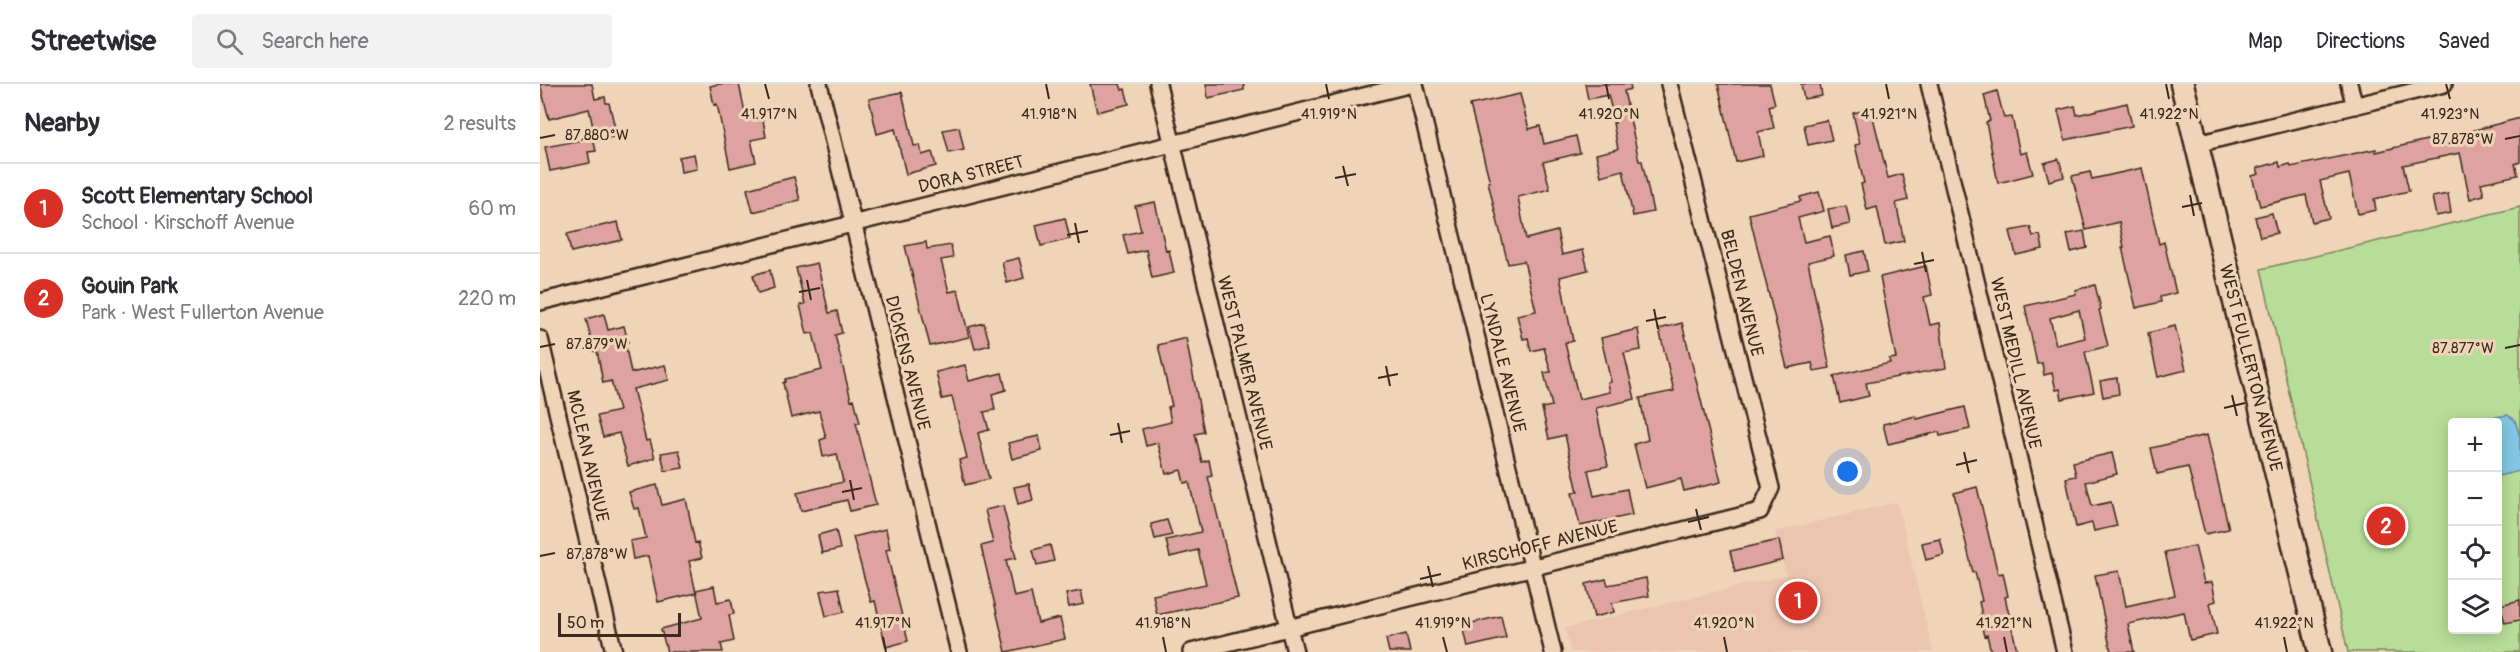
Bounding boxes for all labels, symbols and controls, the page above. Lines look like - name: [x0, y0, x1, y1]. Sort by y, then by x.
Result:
- search box: [192, 14, 612, 68]
- text: Streetwise: [30, 24, 156, 59]
- icon: search: [213, 25, 246, 58]
- text: Search here: [261, 27, 369, 55]
- text: Map: [2248, 28, 2283, 55]
- text: Directions: [2316, 28, 2405, 55]
- text: Saved: [2438, 28, 2490, 55]
- text: 41.917°N: [741, 105, 797, 124]
- text: 41.918°N: [1021, 105, 1077, 124]
- text: 41.919°N: [1301, 105, 1357, 124]
- text: 41.920°N: [1579, 105, 1639, 124]
- text: 41.921°N: [1861, 105, 1917, 124]
- text: 41.922°N: [2139, 105, 2199, 124]
- text: 41.923°N: [2421, 105, 2479, 124]
- text: Nearby: [24, 107, 100, 139]
- text: 2 results: [444, 111, 516, 136]
- text: 87.880°W: [565, 126, 629, 145]
- text: 87.878°W: [2432, 130, 2494, 149]
- street label: DORA STREET: [916, 150, 1026, 199]
- text: Scott Elementary School: [81, 182, 313, 210]
- text: 1: [40, 196, 47, 221]
- text: 60 m: [469, 196, 516, 221]
- text: School · Kirschoff Avenue: [81, 210, 294, 235]
- street label: BELDEN AVENUE: [1715, 227, 1768, 359]
- street label: WEST FULLERTON AVENUE: [2214, 262, 2287, 474]
- text: Gouin Park: [81, 272, 178, 300]
- street label: WEST PALMER AVENUE: [1212, 274, 1277, 453]
- street label: WEST MEDILL AVENUE: [1985, 275, 2046, 451]
- text: 2: [38, 286, 49, 311]
- text: 220 m: [458, 286, 516, 311]
- street label: LYNDALE AVENUE: [1474, 291, 1531, 435]
- street label: DICKENS AVENUE: [880, 293, 935, 433]
- text: Park · West Fullerton Avenue: [81, 300, 324, 325]
- text: 87.879°W: [566, 335, 628, 354]
- text: 87.877°W: [2432, 339, 2494, 358]
- street label: MCLEAN AVENUE: [561, 388, 614, 524]
- map controls: [2448, 418, 2502, 634]
- button: +: [2448, 418, 2502, 472]
- your location: [1833, 457, 1862, 486]
- button: −: [2448, 472, 2502, 526]
- pin: 2: [2366, 504, 2406, 548]
- street label: KIRSCHOFF AVENUE: [1460, 515, 1620, 576]
- button: locate: [2448, 526, 2502, 580]
- text: 87.878°W: [566, 545, 628, 564]
- pin: 1: [1778, 578, 1818, 624]
- button: layers: [2448, 580, 2502, 634]
- scale bar: [558, 610, 681, 638]
- text: 50 m: [567, 613, 604, 633]
- text: 41.917°N: [855, 614, 911, 633]
- text: 41.918°N: [1135, 614, 1191, 633]
- text: 41.919°N: [1415, 614, 1471, 633]
- text: 41.920°N: [1694, 614, 1754, 633]
- text: 41.921°N: [1976, 614, 2032, 633]
- text: 41.922°N: [2254, 614, 2314, 633]

